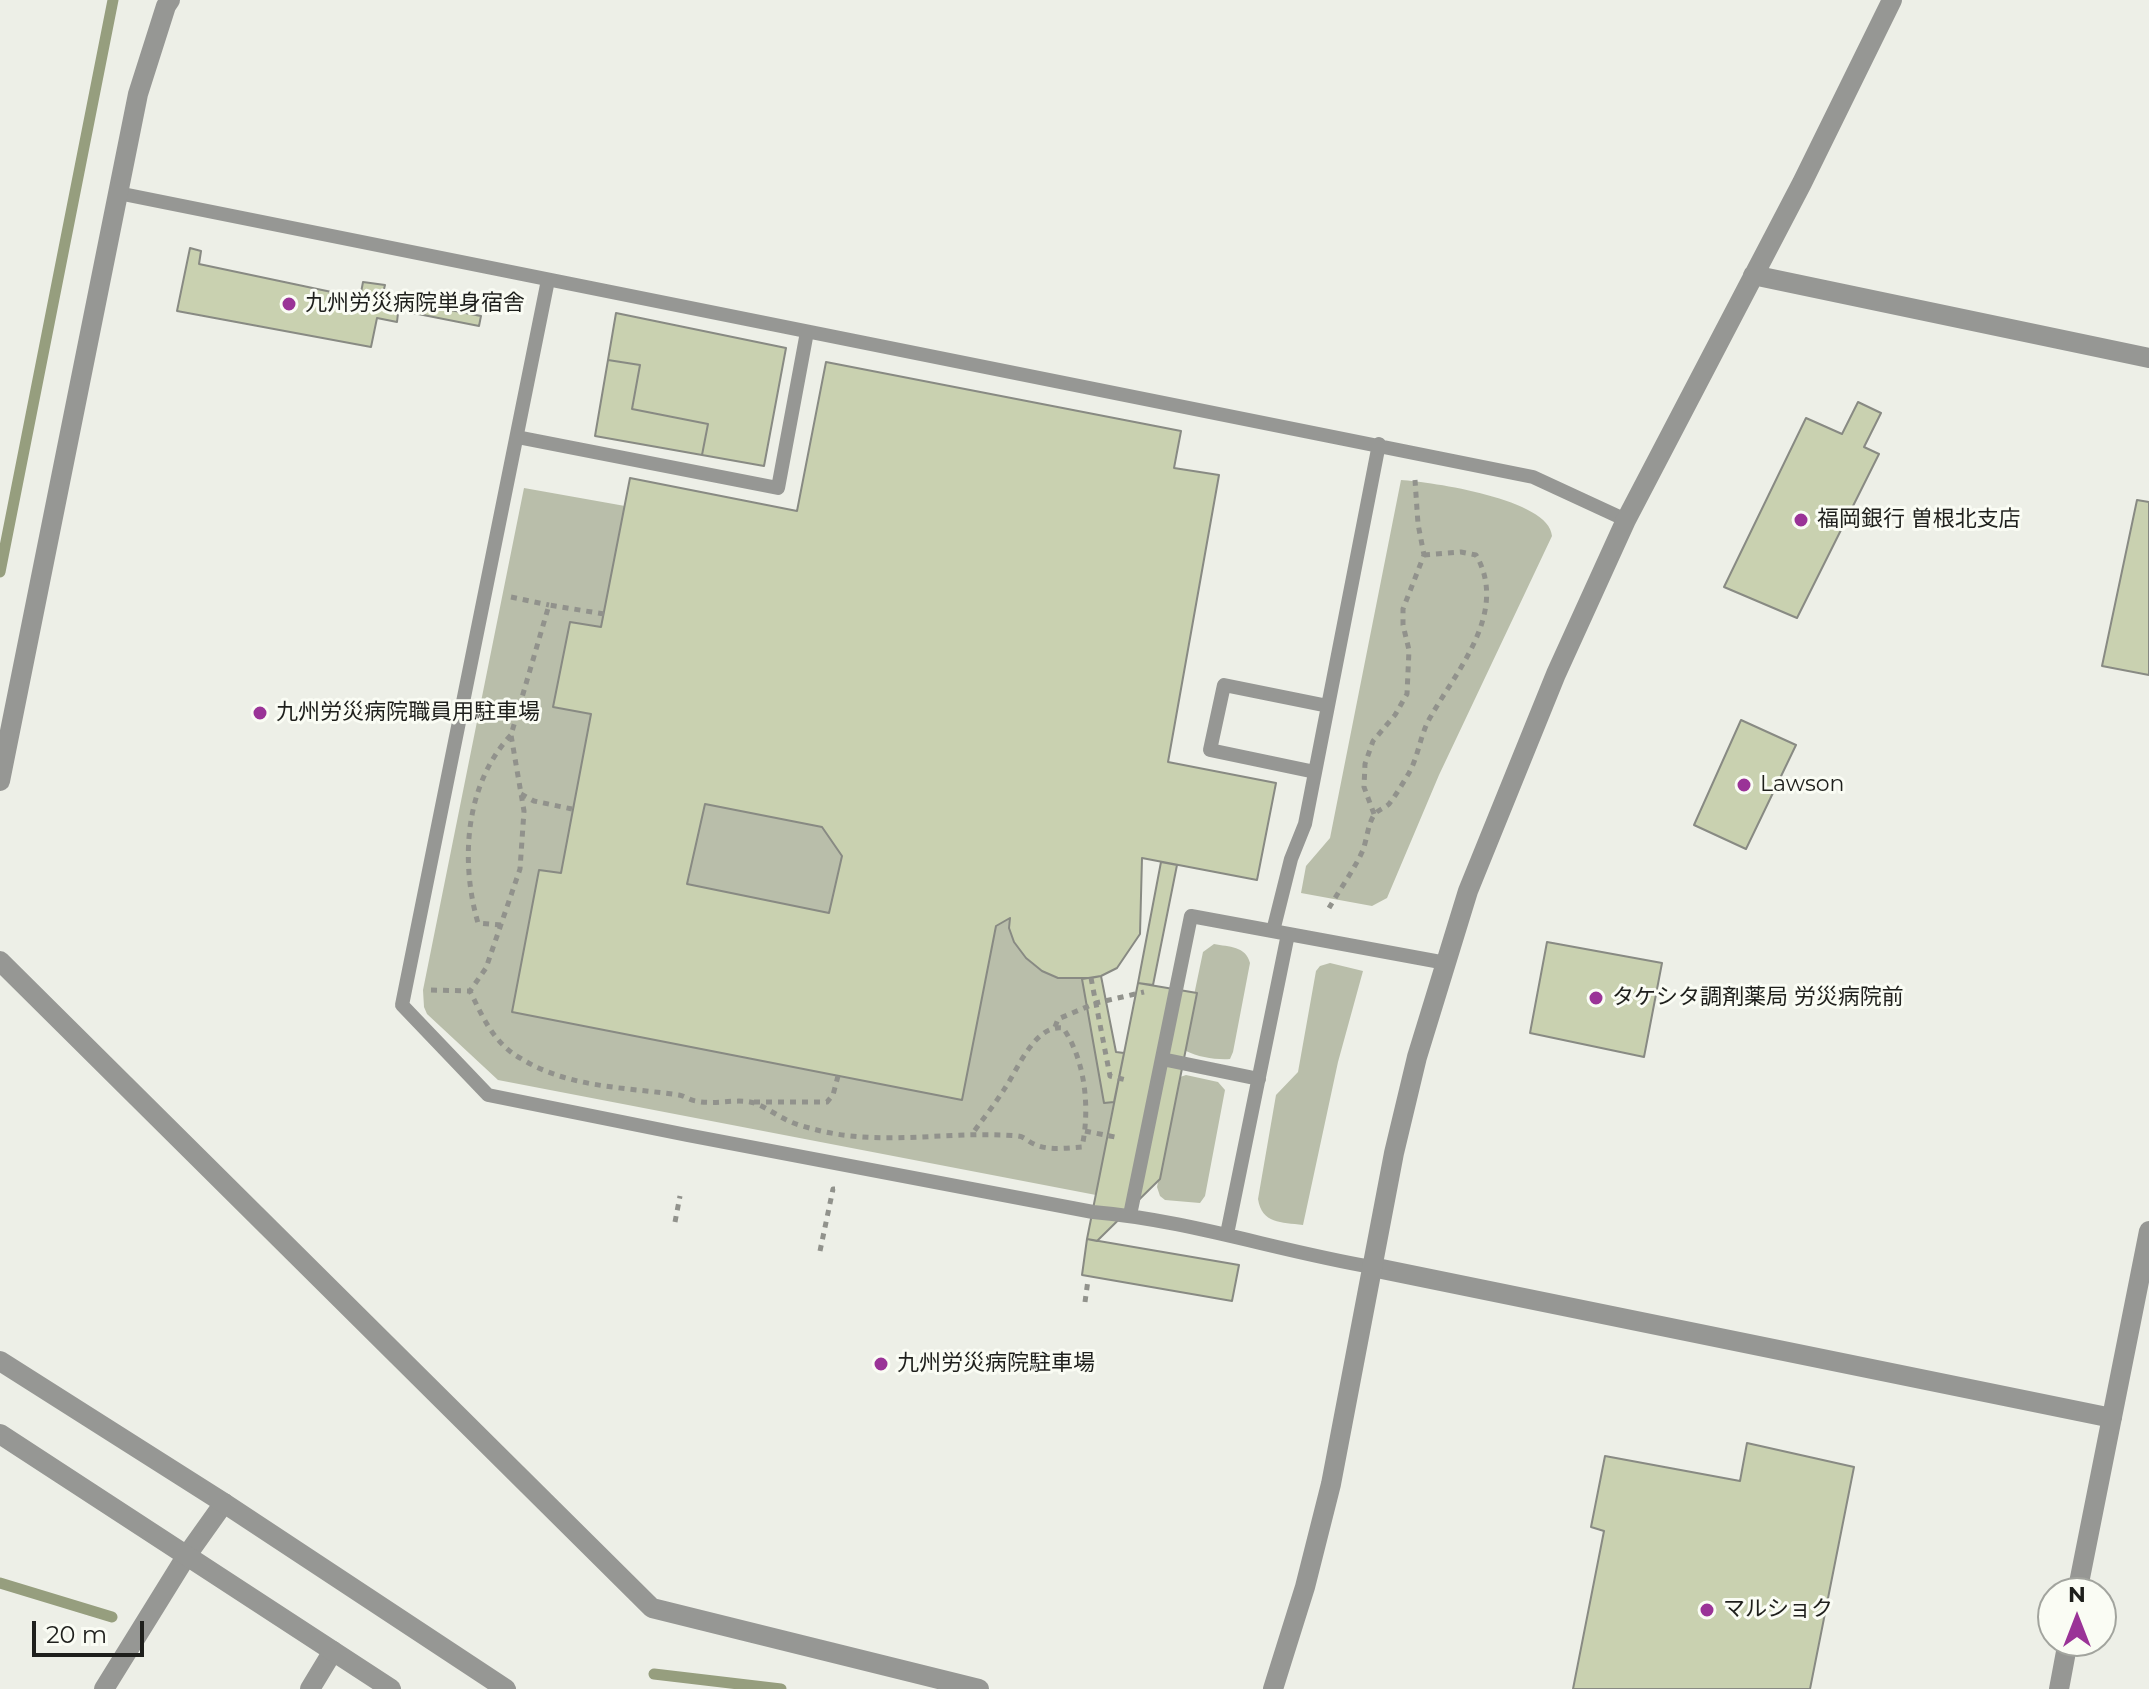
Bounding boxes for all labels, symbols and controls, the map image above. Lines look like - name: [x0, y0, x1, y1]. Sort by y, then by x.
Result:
- place label: 九州労災病院単身宿舎: [305, 291, 525, 317]
- marker: 九州労災病院単身宿舎: [280, 295, 298, 313]
- place label: 福岡銀行 曽根北支店: [1817, 507, 2021, 533]
- marker: 福岡銀行 曽根北支店: [1792, 511, 1810, 529]
- place label: 九州労災病院職員用駐車場: [276, 700, 540, 726]
- marker: 九州労災病院職員用駐車場: [251, 704, 269, 722]
- place label: Lawson: [1760, 772, 1844, 798]
- marker: Lawson: [1735, 776, 1753, 794]
- place label: タケシタ調剤薬局 労災病院前: [1612, 985, 1904, 1011]
- marker: タケシタ調剤薬局 労災病院前: [1587, 989, 1605, 1007]
- place label: 九州労災病院駐車場: [897, 1351, 1095, 1377]
- marker: 九州労災病院駐車場: [872, 1355, 890, 1373]
- north arrow: [2037, 1577, 2117, 1657]
- text: N: [2068, 1581, 2086, 1608]
- place label: マルショク: [1723, 1597, 1833, 1623]
- marker: マルショク: [1698, 1601, 1716, 1619]
- scale bar: [36, 1605, 148, 1655]
- text: 20 m: [46, 1620, 107, 1649]

